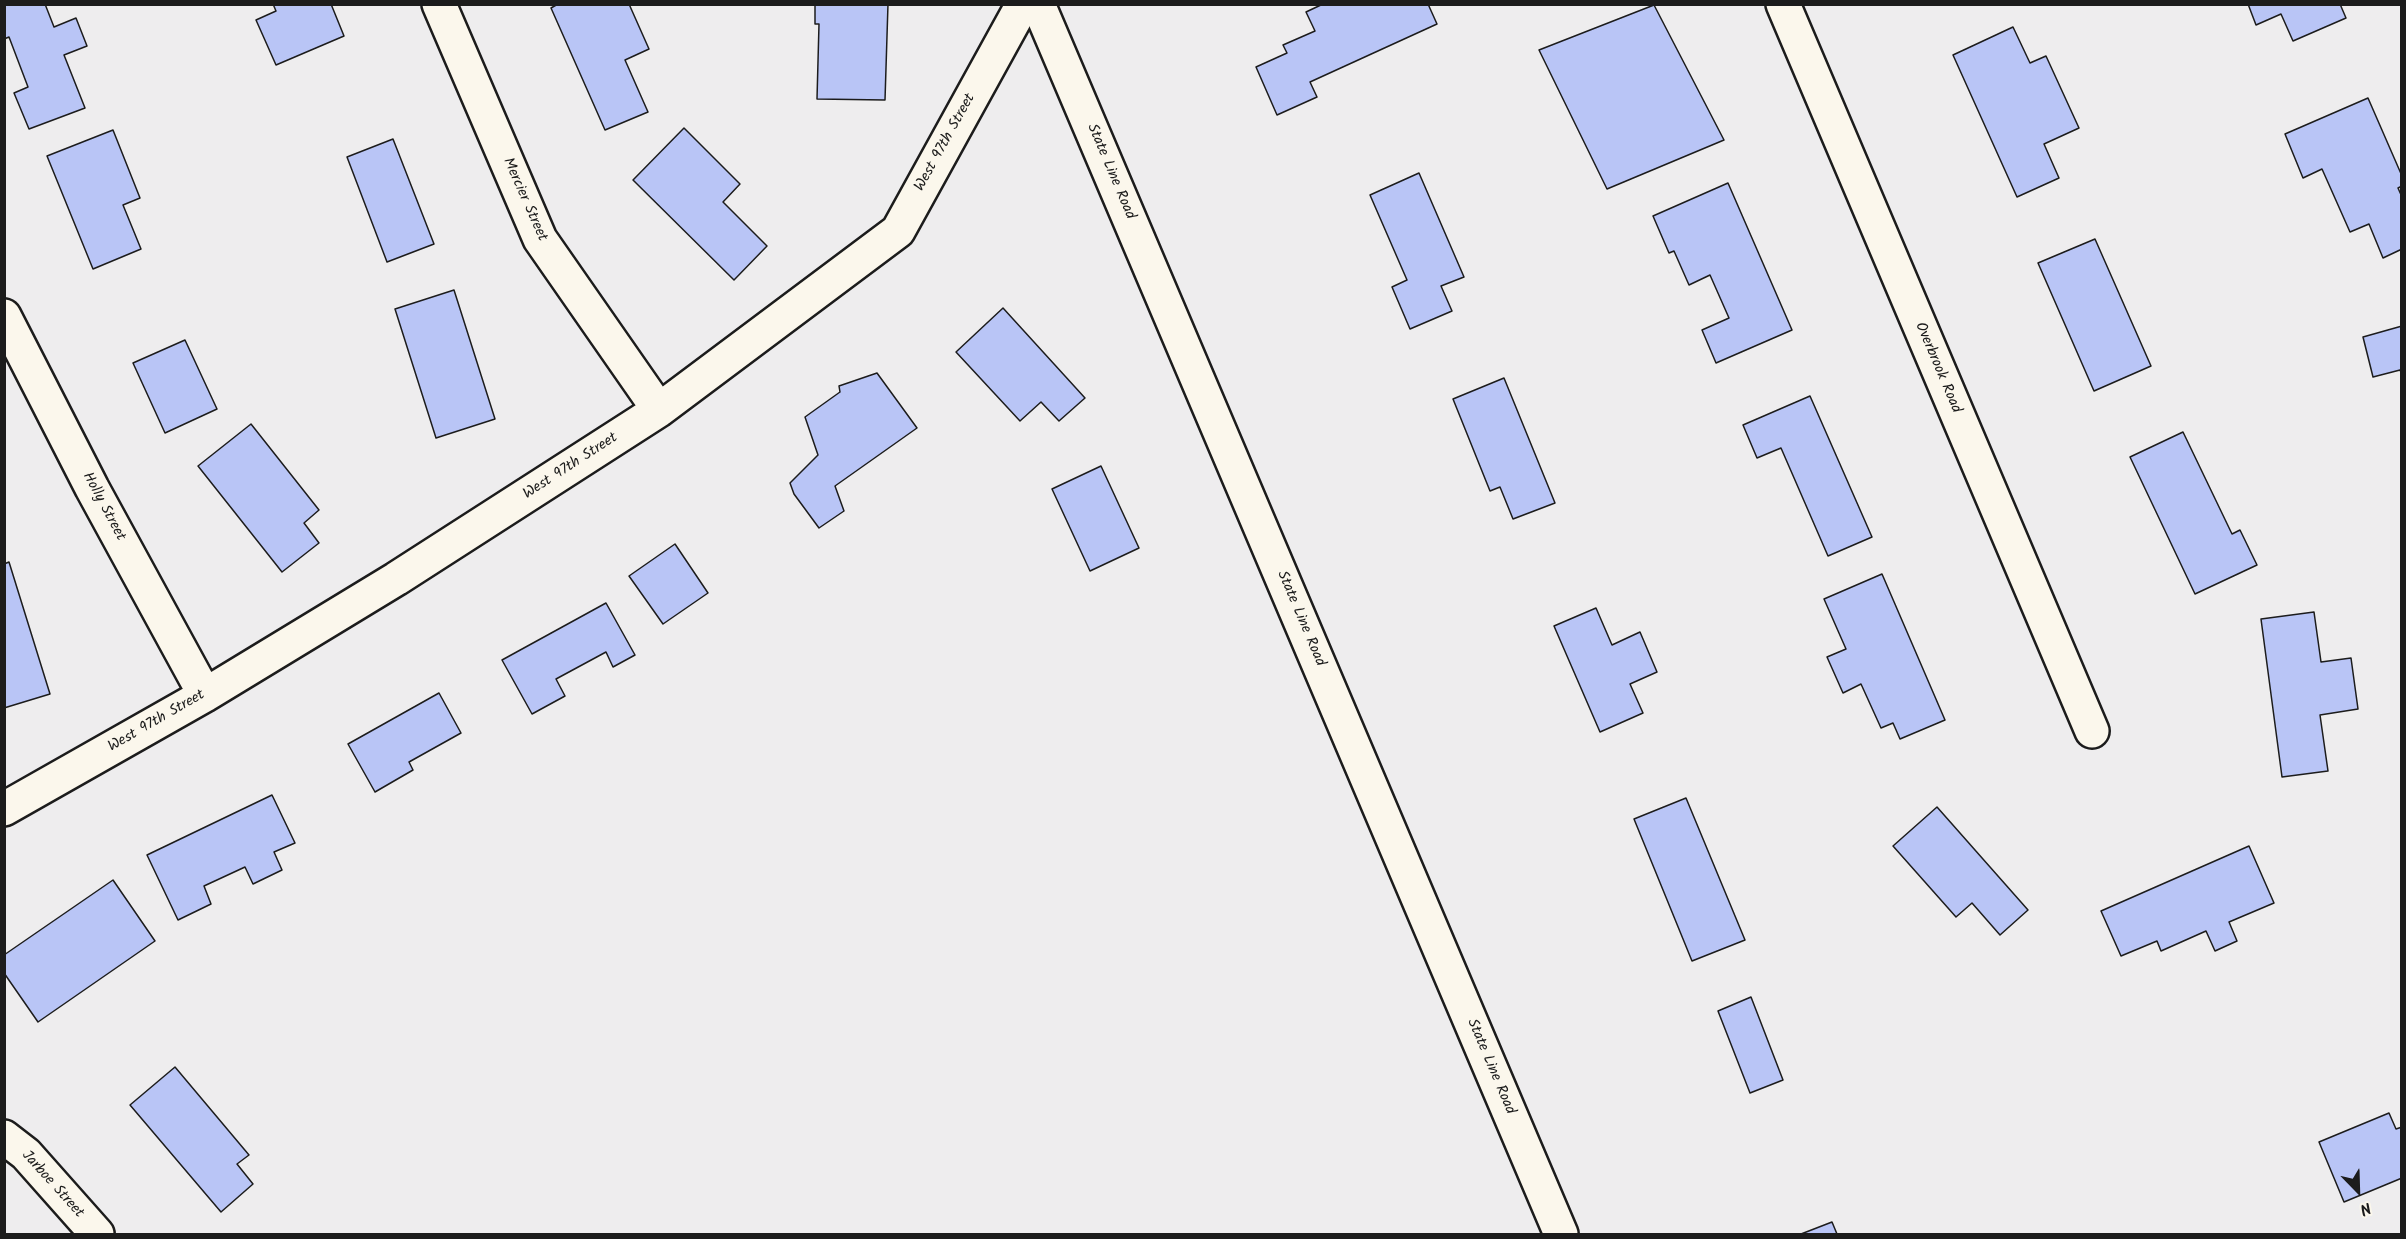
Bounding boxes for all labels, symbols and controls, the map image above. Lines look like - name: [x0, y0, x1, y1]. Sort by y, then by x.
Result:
- street label: West 97th Street: [912, 91, 980, 195]
- street label: State Line Road: [1082, 122, 1138, 222]
- street label: Mercier Street: [498, 155, 550, 245]
- street label: Overbrook Road: [1910, 320, 1964, 416]
- street label: West 97th Street: [520, 430, 622, 504]
- street label: Holly Street: [77, 470, 129, 544]
- street label: State Line Road: [1272, 569, 1328, 669]
- street label: West 97th Street: [105, 687, 209, 757]
- street label: State Line Road: [1462, 1017, 1518, 1117]
- street label: Jarboe Street: [17, 1148, 87, 1222]
- north arrow: [2328, 1161, 2388, 1221]
- text: N: [2356, 1195, 2375, 1222]

